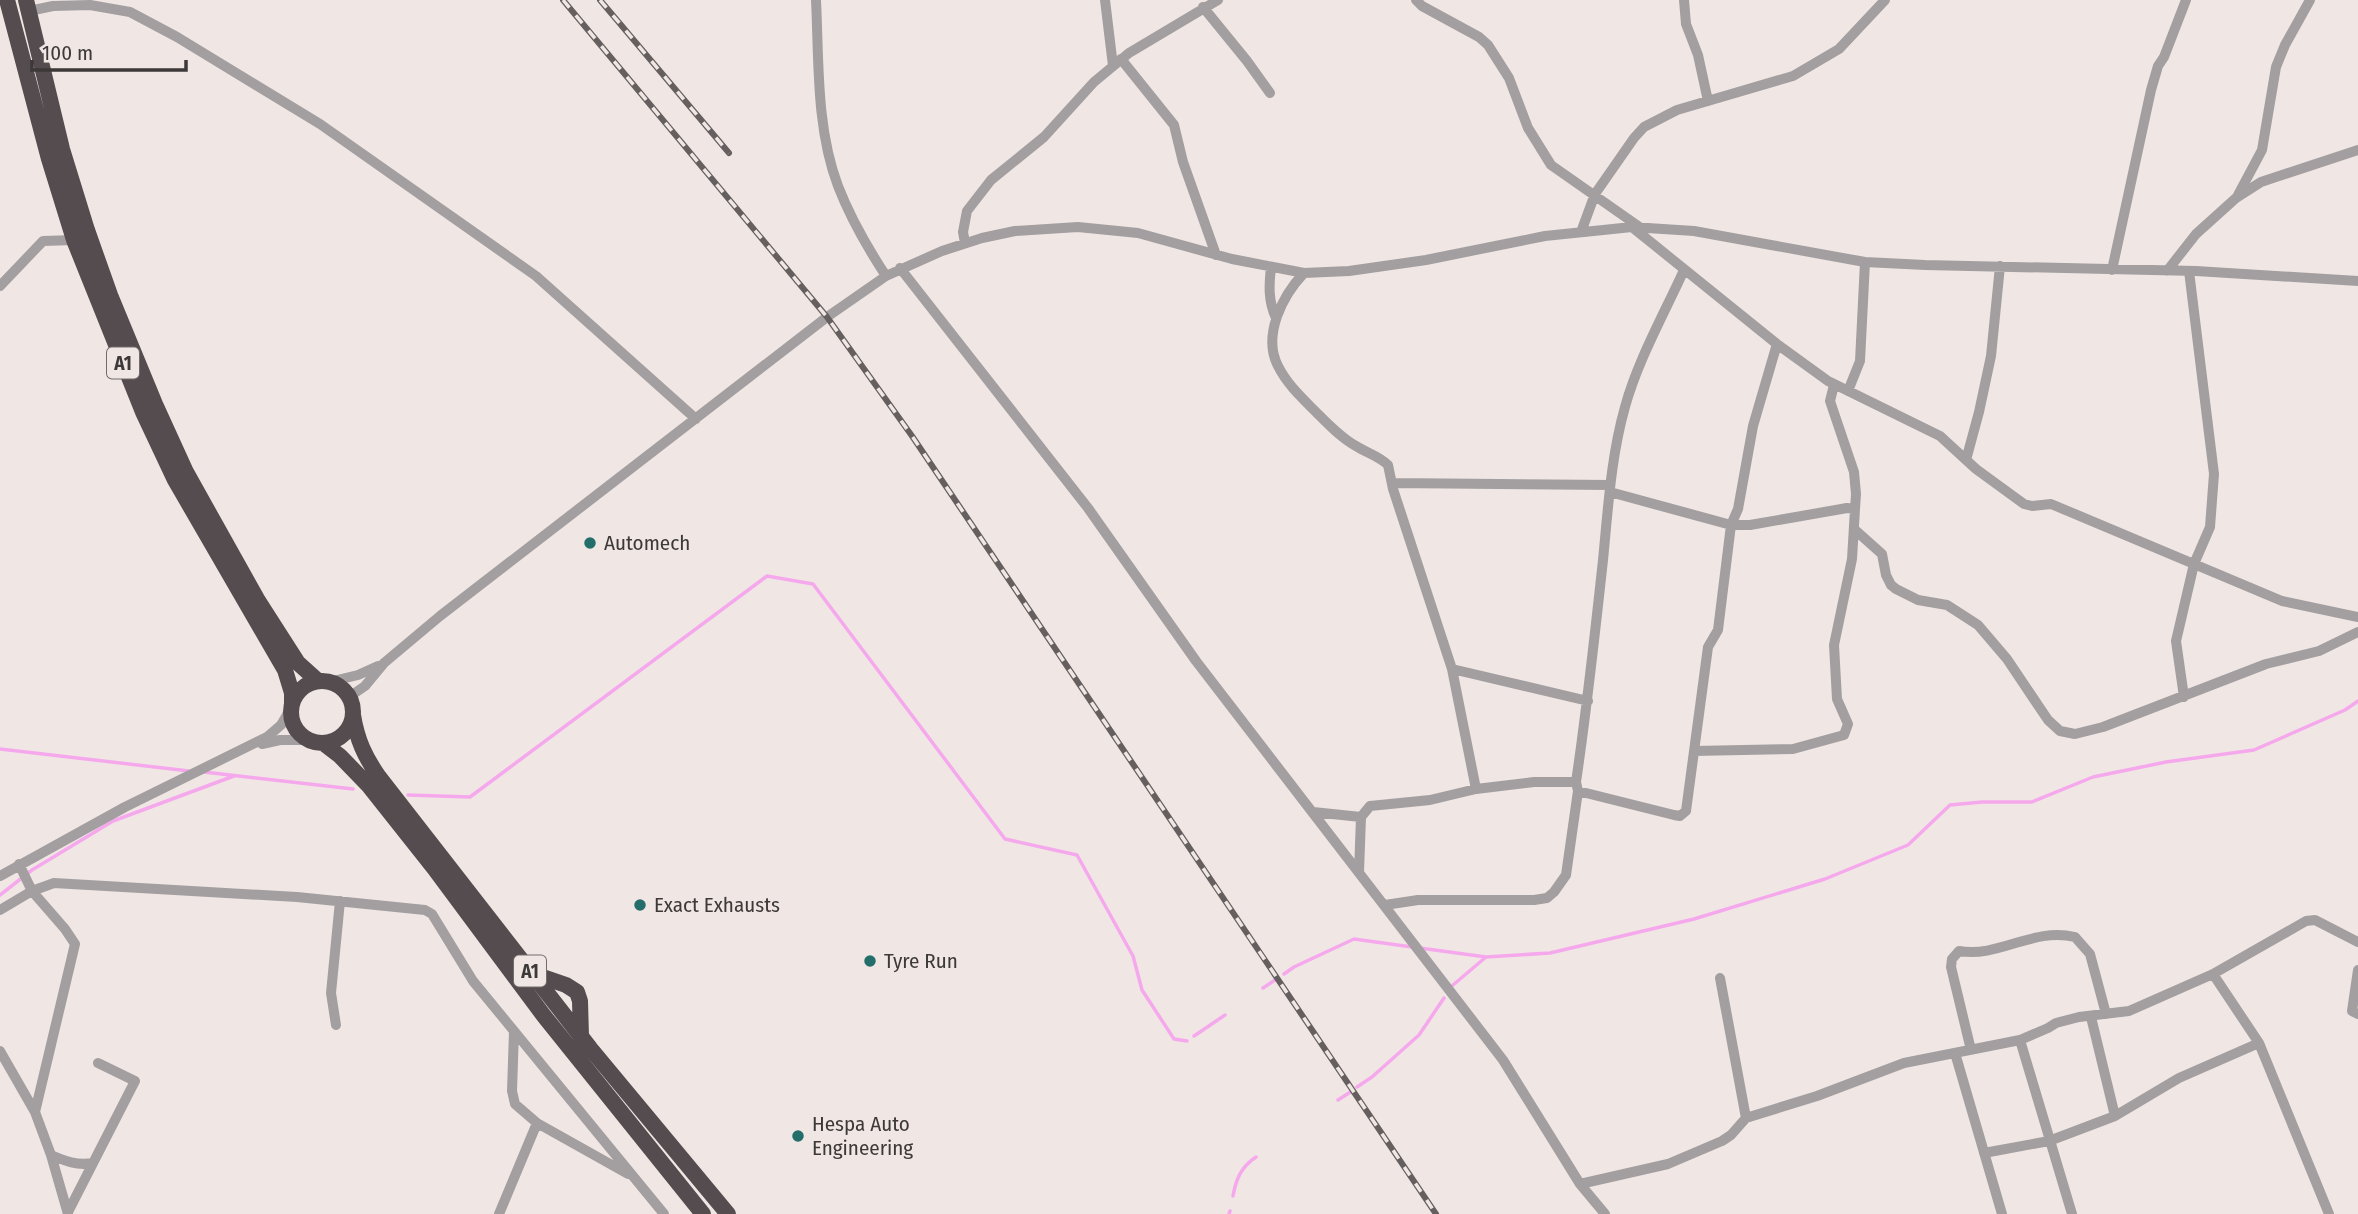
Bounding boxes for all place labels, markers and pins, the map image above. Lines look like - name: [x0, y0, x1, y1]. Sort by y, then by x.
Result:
- place label: Automech: [604, 530, 690, 556]
- marker: Automech: [582, 535, 598, 551]
- place label: Exact Exhausts: [654, 892, 780, 918]
- marker: Exact Exhausts: [632, 897, 648, 913]
- place label: Tyre Run: [884, 948, 958, 974]
- marker: Tyre Run: [862, 953, 878, 969]
- place label: Hespa Auto Engineering: [812, 1111, 913, 1161]
- marker: Hespa Auto Engineering: [790, 1128, 806, 1144]

